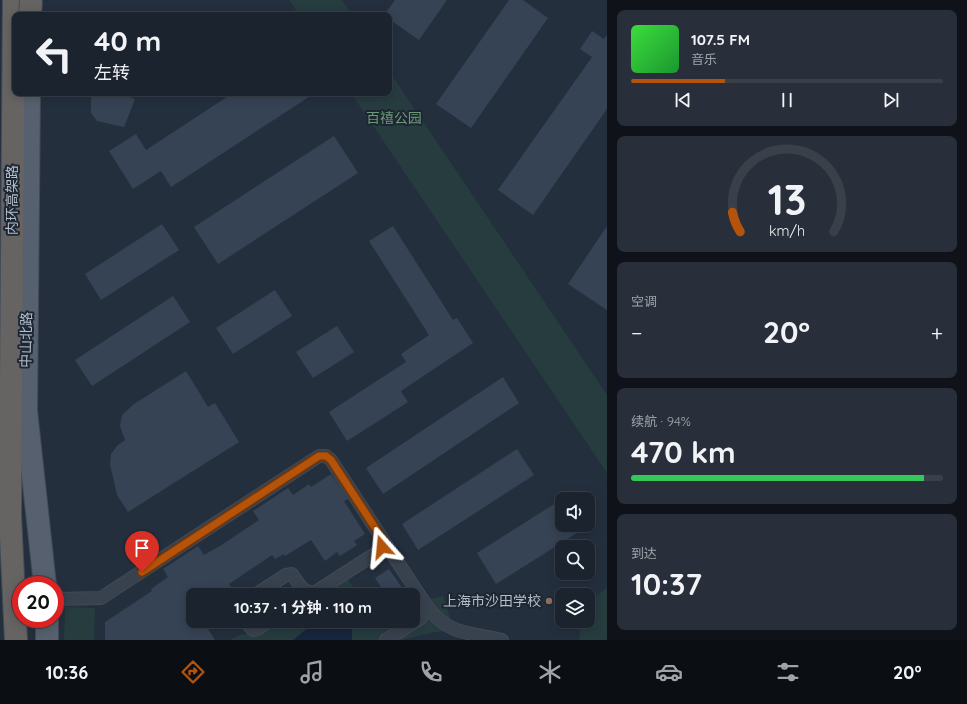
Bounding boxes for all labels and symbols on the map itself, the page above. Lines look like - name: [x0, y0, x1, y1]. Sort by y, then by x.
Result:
- park label: 百禧公园: [366, 109, 422, 127]
- street label: 内环高架路: [3, 165, 21, 235]
- street label: 中山北路: [17, 312, 35, 368]
- position arrow: [361, 526, 403, 568]
- pin: [125, 531, 159, 572]
- speed limit sign: 20: [12, 576, 64, 628]
- place label: 上海市沙田学校: [443, 592, 541, 610]
- marker: 上海市沙田学校: [544, 596, 554, 606]

